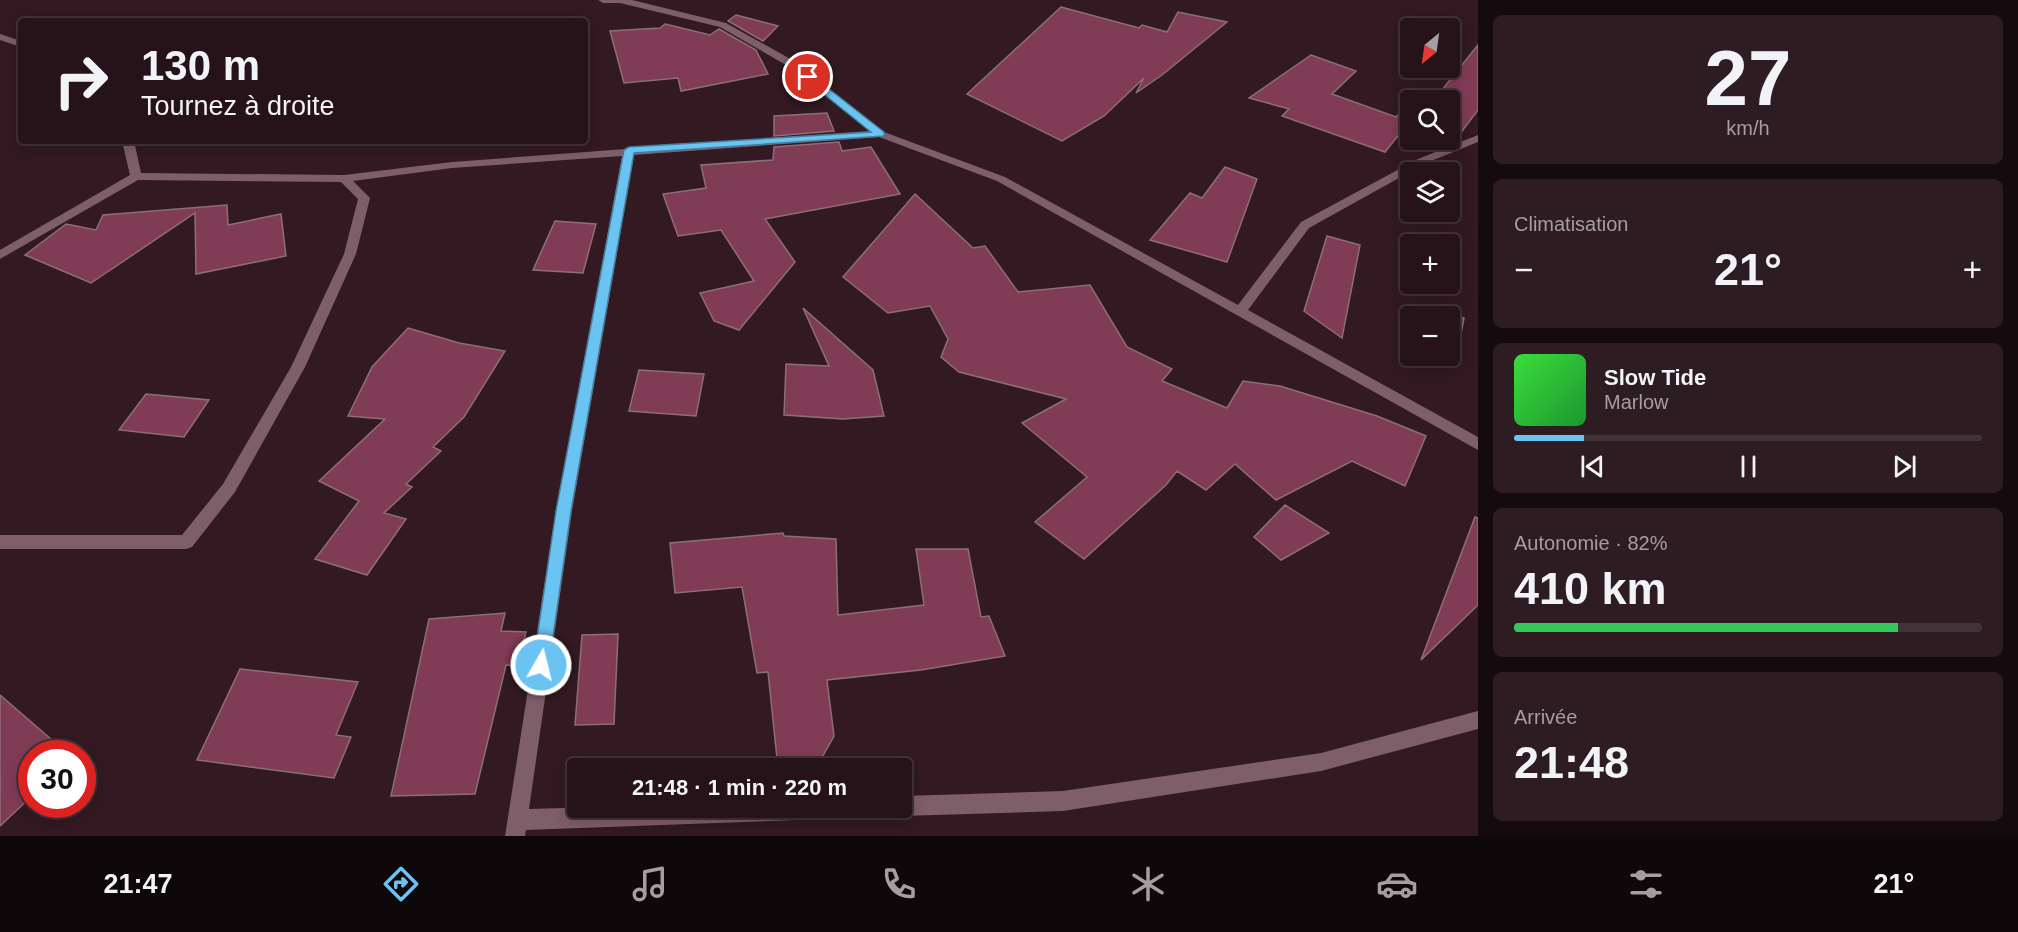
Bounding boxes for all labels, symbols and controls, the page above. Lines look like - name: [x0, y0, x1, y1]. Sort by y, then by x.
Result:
- north arrow: [1400, 18, 1460, 78]
- map controls: [1400, 18, 1460, 366]
- text: 27: [1705, 34, 1791, 122]
- icon: right: [42, 42, 120, 120]
- text: 130 m: [141, 42, 260, 89]
- pin: [782, 51, 833, 102]
- icon: arrive: [791, 60, 824, 93]
- button: search: [1400, 90, 1460, 150]
- text: Tournez à droite: [141, 91, 335, 121]
- text: km/h: [1726, 117, 1770, 139]
- button: layers: [1400, 162, 1460, 222]
- text: Climatisation: [1514, 213, 1628, 235]
- button: +: [1400, 234, 1460, 294]
- text: 21°: [1714, 244, 1782, 295]
- text: −: [1514, 251, 1533, 288]
- text: +: [1963, 251, 1982, 288]
- button: −: [1400, 306, 1460, 366]
- text: Slow Tide: [1604, 365, 1706, 390]
- text: Marlow: [1604, 391, 1668, 413]
- icon: previous: [1576, 450, 1609, 483]
- icon: pause: [1732, 450, 1765, 483]
- icon: next: [1888, 450, 1921, 483]
- text: Autonomie · 82%: [1514, 532, 1667, 554]
- text: 410 km: [1514, 563, 1667, 614]
- position arrow: [509, 633, 573, 697]
- text: Arrivée: [1514, 706, 1577, 728]
- text: 21:48: [1514, 737, 1629, 788]
- speed limit sign: 30: [18, 740, 96, 818]
- text: 21:48 · 1 min · 220 m: [632, 775, 847, 800]
- icon: directions: [380, 863, 422, 905]
- icon: music: [629, 863, 671, 905]
- icon: phone: [878, 863, 920, 905]
- icon: climate: [1127, 863, 1169, 905]
- icon: car: [1376, 863, 1418, 905]
- icon: filters: [1625, 863, 1667, 905]
- text: 21:47: [104, 869, 173, 899]
- text: 21°: [1874, 869, 1914, 899]

